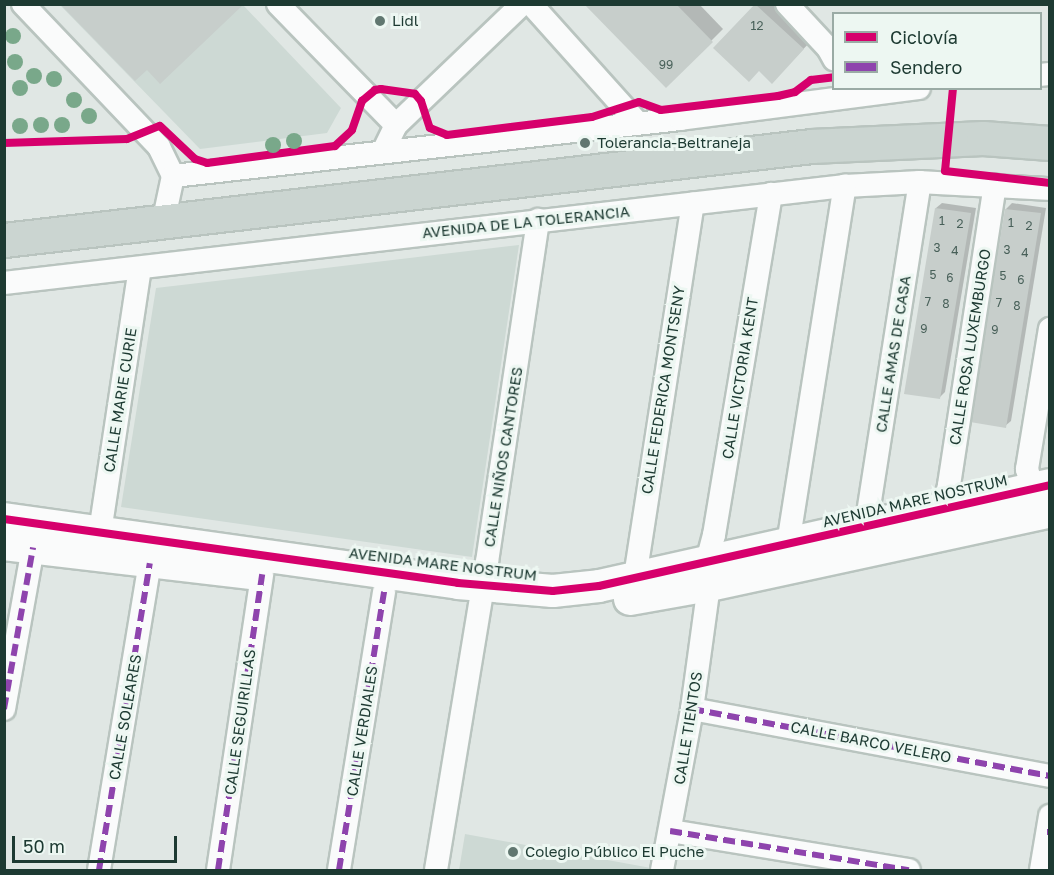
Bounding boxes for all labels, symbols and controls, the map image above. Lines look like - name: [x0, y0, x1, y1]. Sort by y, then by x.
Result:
- place label: Lidl: [392, 12, 419, 30]
- legend: [832, 12, 1042, 90]
- marker: Lidl: [373, 14, 387, 28]
- house number: 12: [751, 19, 763, 33]
- text: Ciclovía: [890, 26, 958, 48]
- text: Sendero: [890, 56, 962, 78]
- house number: 99: [659, 58, 673, 72]
- place label: Tolerancia-Beltraneja: [597, 134, 751, 152]
- marker: Tolerancia-Beltraneja: [578, 136, 592, 150]
- street label: AVENIDA DE LA TOLERANCIA: [421, 202, 631, 242]
- house number: 1: [939, 214, 945, 228]
- house number: 1: [1008, 216, 1014, 230]
- house number: 2: [957, 217, 963, 231]
- house number: 2: [1026, 219, 1032, 233]
- house number: 3: [933, 241, 941, 255]
- house number: 3: [1003, 243, 1011, 257]
- house number: 4: [951, 244, 959, 258]
- house number: 4: [1021, 246, 1029, 260]
- street label: CALLE ROSA LUXEMBURGO: [946, 248, 994, 446]
- house number: 5: [930, 268, 936, 282]
- house number: 5: [1000, 269, 1006, 283]
- house number: 6: [946, 271, 954, 285]
- house number: 6: [1017, 273, 1025, 287]
- street label: CALLE AMAS DE CASA: [872, 274, 914, 434]
- street label: CALLE FEDERICA MONTSENY: [638, 285, 688, 495]
- house number: 7: [925, 295, 931, 309]
- street label: CALLE VICTORIA KENT: [718, 296, 762, 460]
- house number: 7: [996, 296, 1002, 310]
- house number: 8: [942, 297, 950, 311]
- house number: 8: [1013, 299, 1021, 313]
- house number: 9: [920, 322, 928, 336]
- house number: 9: [991, 323, 999, 337]
- street label: CALLE MARIE CURIE: [100, 327, 140, 473]
- street label: CALLE NIÑOS CANTORES: [480, 366, 526, 548]
- street label: AVENIDA MARE NOSTRUM: [821, 471, 1009, 531]
- street label: AVENIDA MARE NOSTRUM: [348, 544, 538, 584]
- street label: CALLE SEGUIRILLAS: [221, 648, 259, 796]
- street label: CALLE SOLEARES: [105, 653, 145, 781]
- street label: CALLE VERDIALES: [343, 664, 381, 798]
- street label: CALLE TIENTOS: [670, 670, 706, 786]
- street label: CALLE BARCO VELERO: [789, 718, 953, 766]
- scale bar: [15, 824, 180, 862]
- text: 50 m: [23, 835, 65, 857]
- place label: Colegio Público El Puche: [525, 843, 704, 861]
- marker: Colegio Público El Puche: [506, 845, 520, 859]

